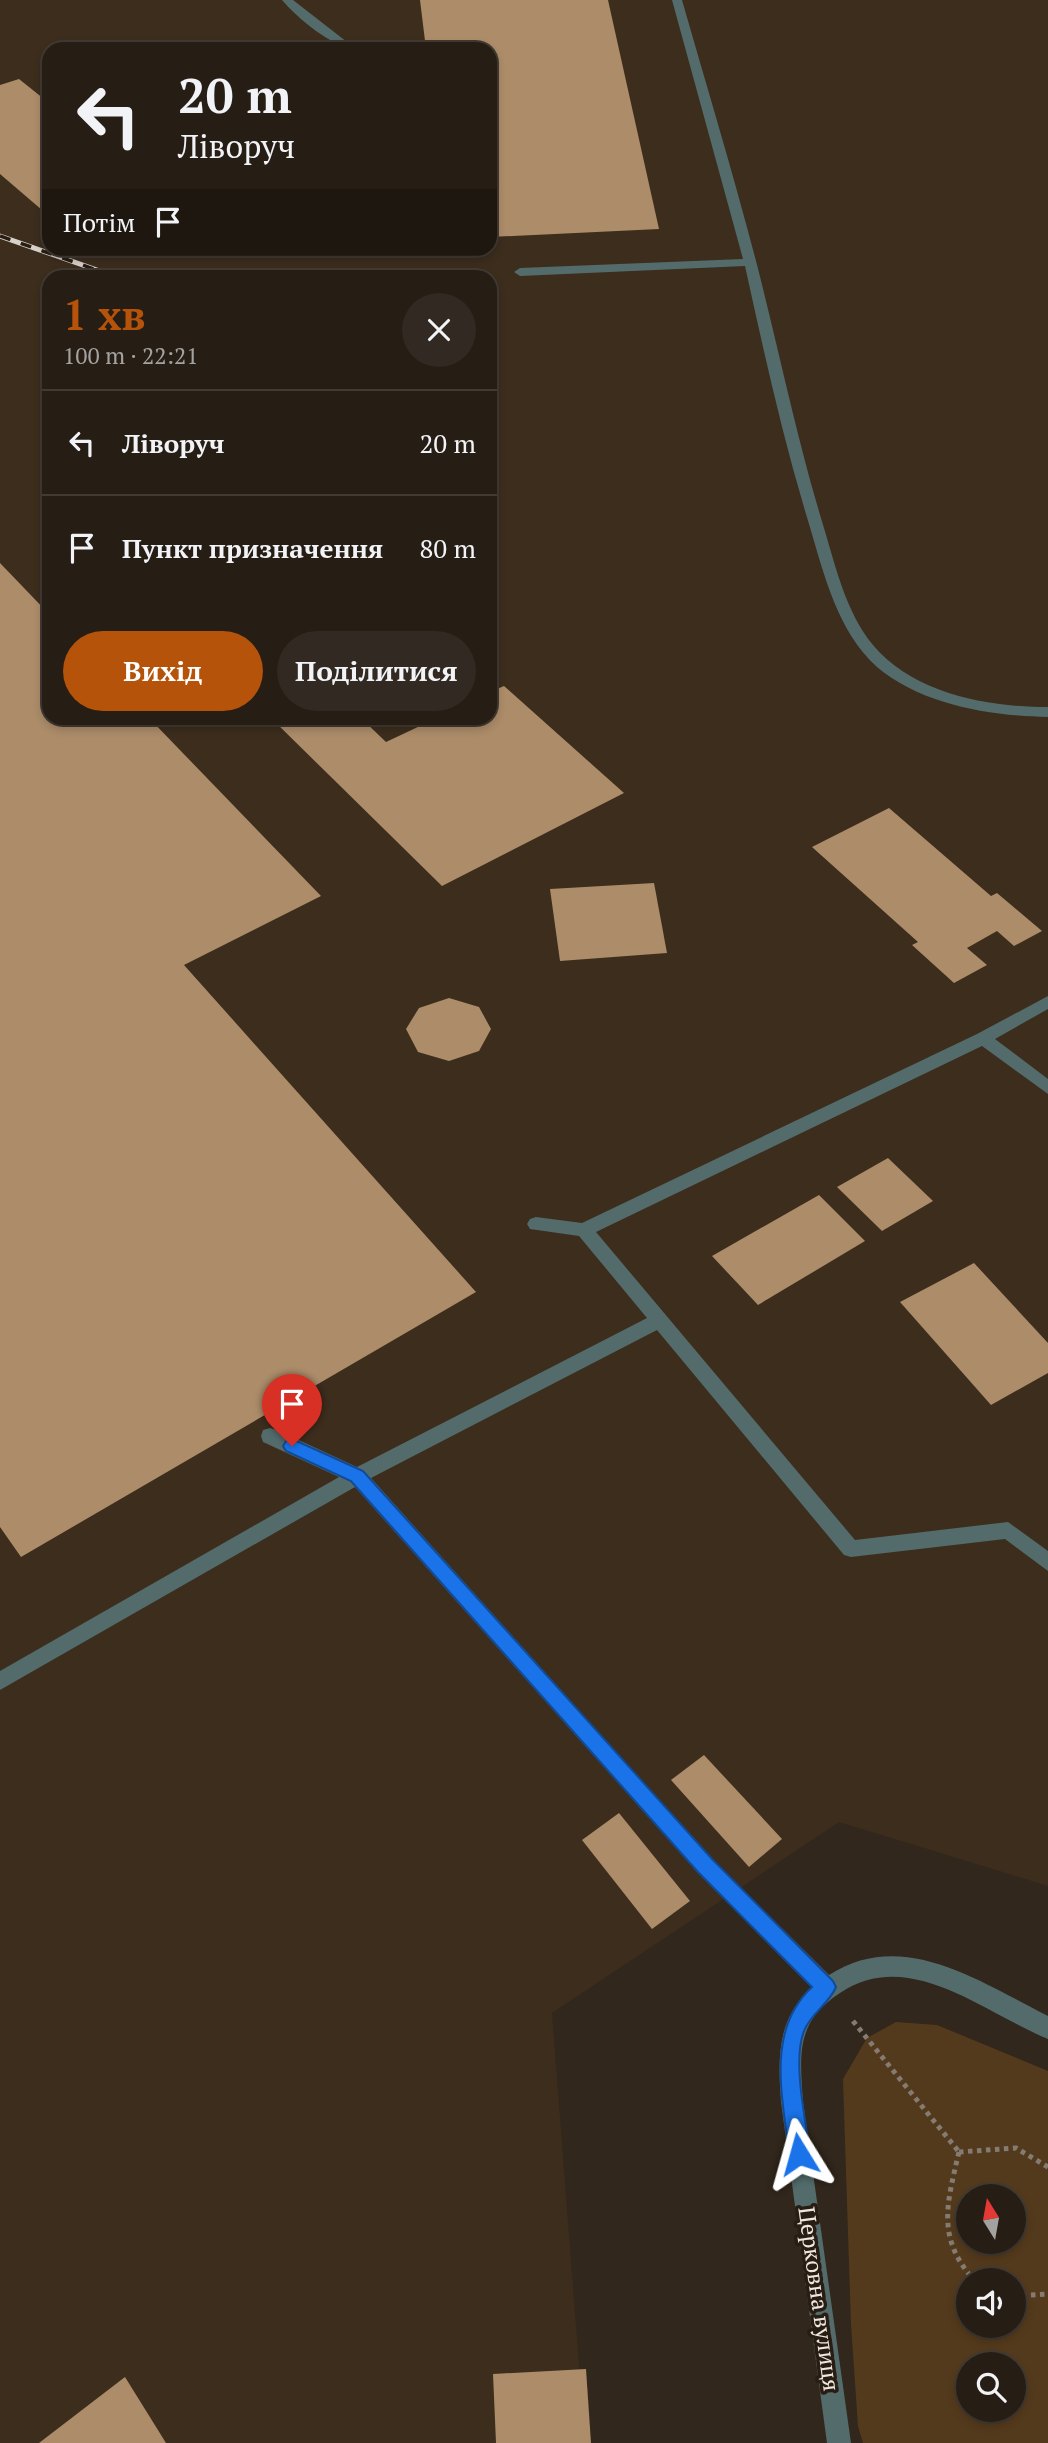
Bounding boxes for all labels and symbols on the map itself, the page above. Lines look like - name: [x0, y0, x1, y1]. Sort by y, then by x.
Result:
- pin: [262, 1374, 322, 1446]
- position arrow: [762, 2117, 836, 2191]
- north arrow: [956, 2184, 1026, 2254]
- street label: Церковна вулиця: [791, 2205, 848, 2393]

